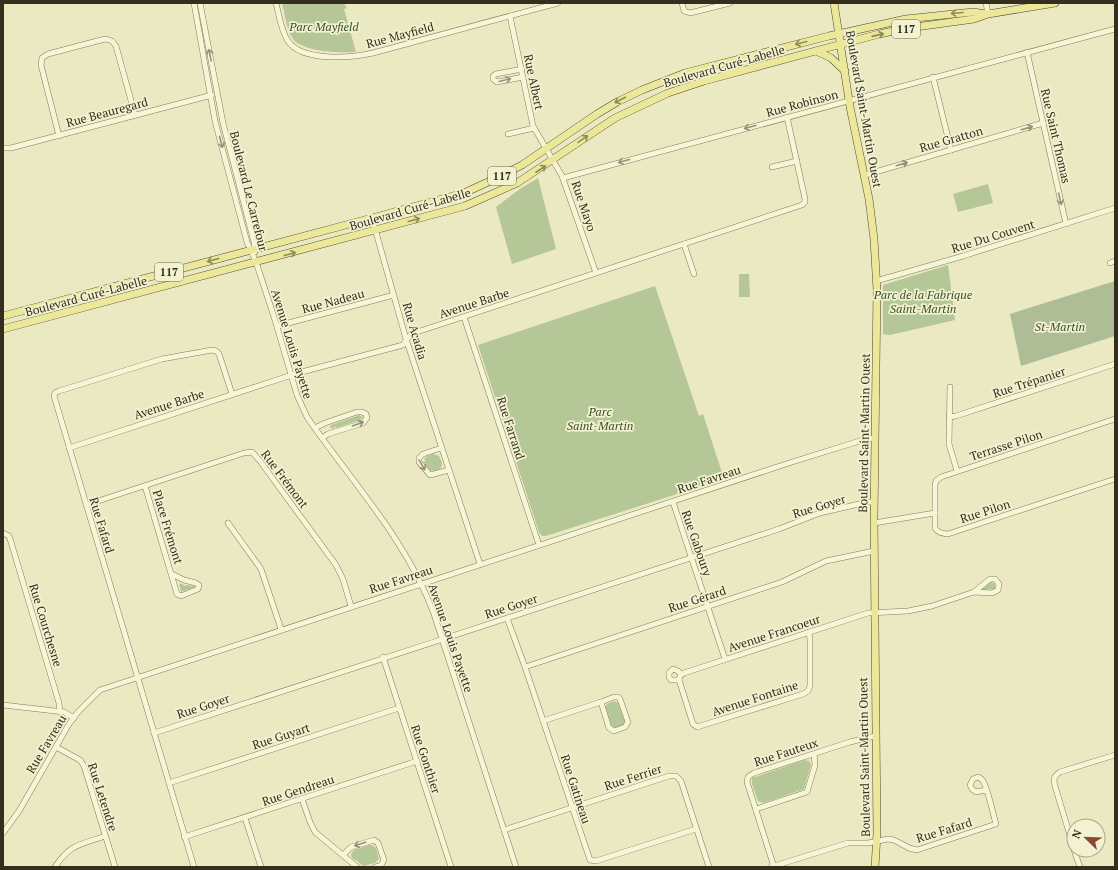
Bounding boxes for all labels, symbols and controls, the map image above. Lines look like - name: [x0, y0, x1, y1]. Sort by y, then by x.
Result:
- one-way arrow: [951, 10, 964, 17]
- park label: Parc Mayfield: [288, 19, 359, 34]
- street label: Rue Mayfield: [364, 19, 436, 51]
- road number: 117: [892, 20, 920, 38]
- street label: Boulevard Saint-Martin Ouest: [843, 29, 885, 189]
- one-way arrow: [871, 30, 884, 38]
- one-way arrow: [794, 40, 807, 47]
- street label: Boulevard Curé-Labelle: [662, 41, 786, 91]
- one-way arrow: [206, 49, 214, 62]
- street label: Rue Albert: [521, 53, 547, 112]
- one-way arrow: [498, 76, 511, 84]
- street label: Rue Robinson: [764, 86, 840, 120]
- street label: Rue Saint Thomas: [1038, 87, 1074, 185]
- street label: Rue Beauregard: [64, 94, 150, 130]
- one-way arrow: [614, 97, 626, 105]
- street label: Rue Gratton: [918, 123, 984, 155]
- one-way arrow: [743, 124, 756, 132]
- one-way arrow: [1020, 124, 1033, 131]
- street label: Boulevard Le Carrefour: [227, 129, 271, 253]
- one-way arrow: [217, 135, 225, 148]
- one-way arrow: [578, 135, 589, 143]
- one-way arrow: [618, 158, 631, 166]
- one-way arrow: [895, 160, 908, 167]
- one-way arrow: [535, 164, 546, 173]
- road number: 117: [488, 167, 516, 185]
- street label: Rue Mayo: [568, 179, 600, 234]
- street label: Boulevard Curé-Labelle: [348, 184, 472, 234]
- one-way arrow: [1056, 193, 1064, 206]
- one-way arrow: [407, 216, 420, 224]
- street label: Rue Du Couvent: [950, 216, 1037, 256]
- one-way arrow: [283, 249, 296, 257]
- one-way arrow: [207, 257, 220, 264]
- road number: 117: [155, 263, 183, 281]
- street label: Boulevard Curé-Labelle: [23, 273, 149, 319]
- street label: Rue Nadeau: [300, 285, 366, 317]
- street label: Avenue Barbe: [437, 285, 511, 321]
- street label: Avenue Louis Payette: [268, 287, 316, 401]
- park label: Parc de la Fabrique Saint-Martin: [873, 287, 973, 316]
- street label: Rue Acadia: [400, 301, 430, 361]
- park label: St-Martin: [1035, 319, 1085, 334]
- street label: Boulevard Saint-Martin Ouest: [855, 353, 873, 513]
- street label: Rue Trépanier: [991, 363, 1068, 401]
- street label: Avenue Barbe: [132, 386, 206, 422]
- street label: Rue Farrand: [494, 395, 528, 462]
- park label: Parc Saint-Martin: [567, 404, 633, 433]
- one-way arrow: [351, 420, 363, 428]
- street label: Terrasse Pilon: [968, 426, 1044, 464]
- street label: Rue Frémont: [258, 447, 312, 512]
- one-way arrow: [418, 459, 426, 471]
- street label: Rue Favreau: [675, 462, 743, 496]
- street label: Place Frémont: [150, 488, 187, 566]
- street label: Rue Goyer: [791, 491, 848, 521]
- street label: Rue Fafard: [86, 495, 118, 555]
- street label: Rue Pilon: [958, 496, 1012, 526]
- street label: Rue Gaboury: [679, 508, 716, 579]
- street label: Rue Favreau: [367, 562, 435, 596]
- street label: Rue Courchesne: [26, 582, 66, 668]
- street label: Avenue Louis Payette: [425, 582, 477, 694]
- street label: Rue Gérard: [666, 583, 728, 615]
- street label: Rue Goyer: [483, 590, 540, 622]
- street label: Avenue Francoeur: [726, 611, 822, 655]
- street label: Avenue Fontaine: [710, 677, 800, 719]
- street label: Boulevard Saint-Martin Ouest: [855, 677, 873, 837]
- street label: Rue Goyer: [175, 690, 232, 722]
- street label: Rue Favreau: [23, 712, 69, 776]
- street label: Rue Guyart: [250, 719, 312, 752]
- street label: Rue Gonthier: [408, 723, 444, 796]
- street label: Rue Fauteux: [752, 734, 821, 769]
- street label: Rue Gatineau: [558, 752, 594, 826]
- street label: Rue Letendre: [85, 761, 121, 833]
- street label: Rue Ferrier: [602, 761, 664, 793]
- street label: Rue Gendreau: [260, 771, 336, 809]
- street label: Rue Fafard: [914, 814, 974, 846]
- north arrow: [1066, 818, 1106, 858]
- text: N: [1069, 827, 1085, 841]
- one-way arrow: [354, 841, 367, 848]

